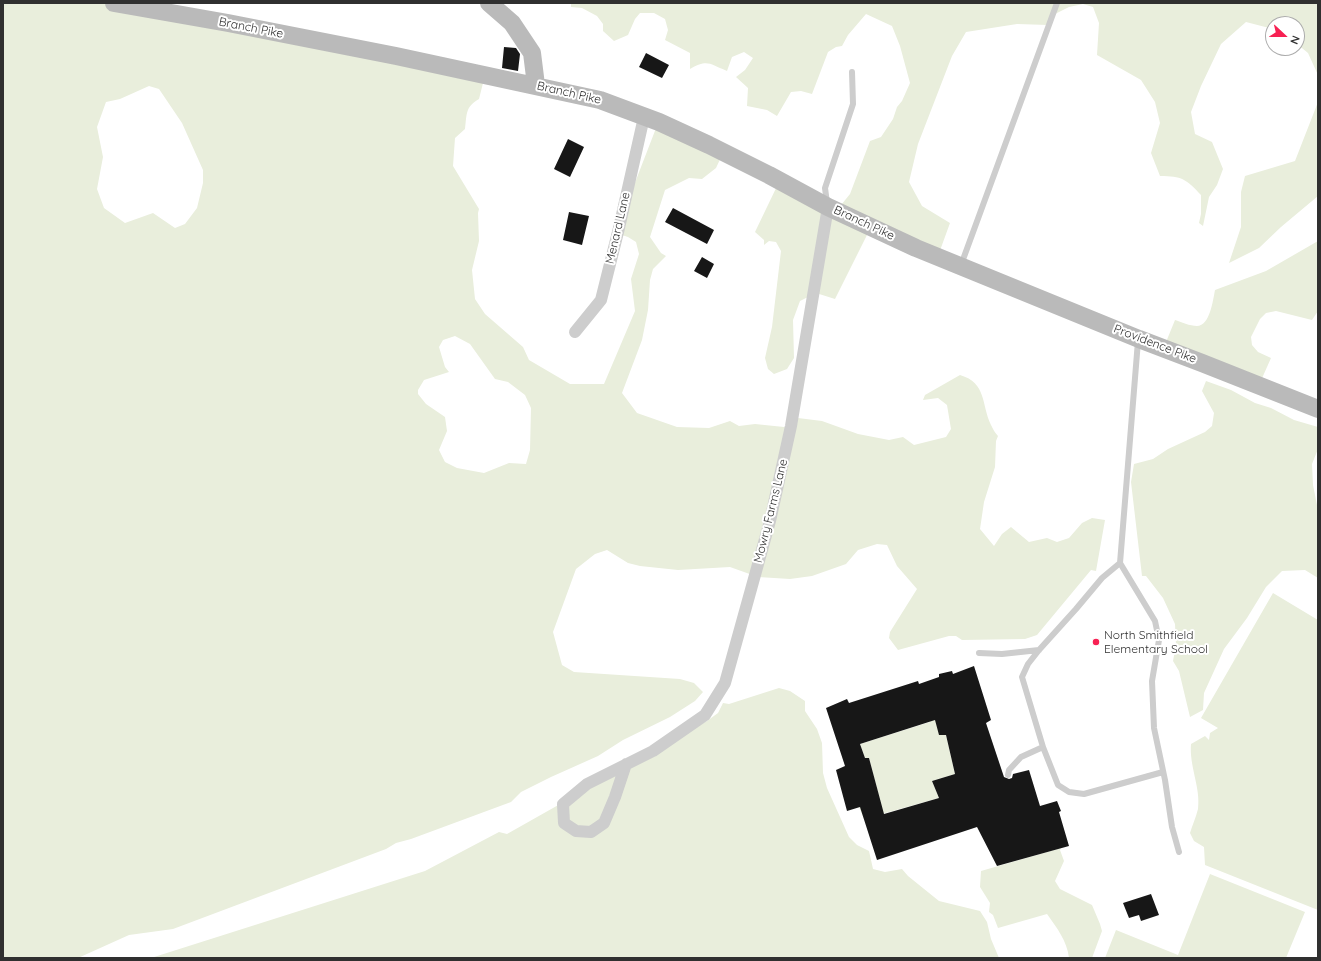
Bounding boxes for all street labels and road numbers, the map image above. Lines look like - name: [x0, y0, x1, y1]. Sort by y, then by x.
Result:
- street label: Branch Pike: [217, 15, 285, 41]
- street label: Branch Pike: [535, 79, 603, 107]
- street label: Menard Lane: [603, 191, 633, 265]
- street label: Branch Pike: [831, 203, 897, 243]
- street label: Providence Pike: [1112, 322, 1198, 366]
- street label: Mowry Farms Lane: [751, 458, 791, 564]

